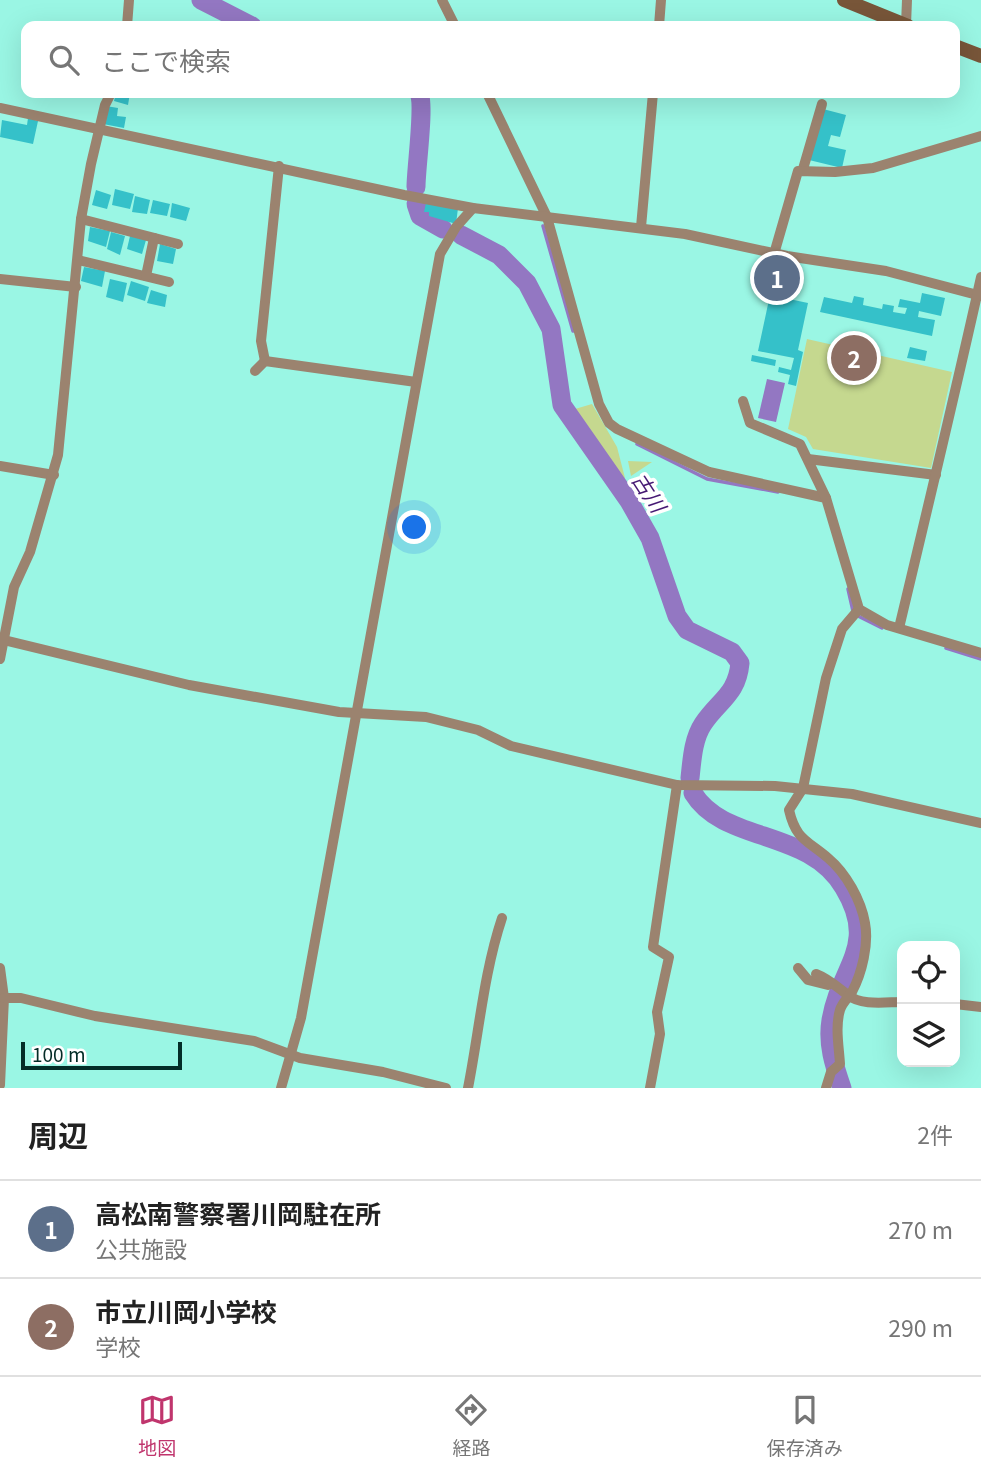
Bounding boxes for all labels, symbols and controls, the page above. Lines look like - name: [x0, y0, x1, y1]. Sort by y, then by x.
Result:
- search box: [21, 21, 960, 98]
- icon: search: [45, 41, 83, 79]
- text: ここで検索: [101, 41, 231, 78]
- pin: 1: [754, 252, 800, 304]
- pin: 2: [831, 332, 877, 384]
- water label: 古川: [626, 466, 675, 519]
- your location: [397, 510, 431, 544]
- map controls: [897, 941, 960, 1067]
- button: locate: [897, 941, 960, 1004]
- button: layers: [897, 1004, 960, 1067]
- scale bar: [21, 1039, 182, 1071]
- text: 100 m: [32, 1040, 86, 1067]
- text: 周辺: [28, 1112, 88, 1156]
- text: 2件: [917, 1117, 953, 1151]
- text: 高松南警察署川岡駐在所: [95, 1194, 381, 1231]
- text: 1: [44, 1212, 58, 1246]
- text: 270 m: [888, 1212, 953, 1246]
- text: 公共施設: [95, 1231, 187, 1265]
- text: 市立川岡小学校: [95, 1292, 277, 1329]
- text: 2: [44, 1310, 58, 1344]
- text: 290 m: [888, 1310, 953, 1344]
- text: 学校: [95, 1329, 141, 1363]
- tab: 地図: [138, 1391, 176, 1460]
- tab: 経路: [452, 1391, 491, 1460]
- tab: 保存済み: [767, 1391, 843, 1460]

